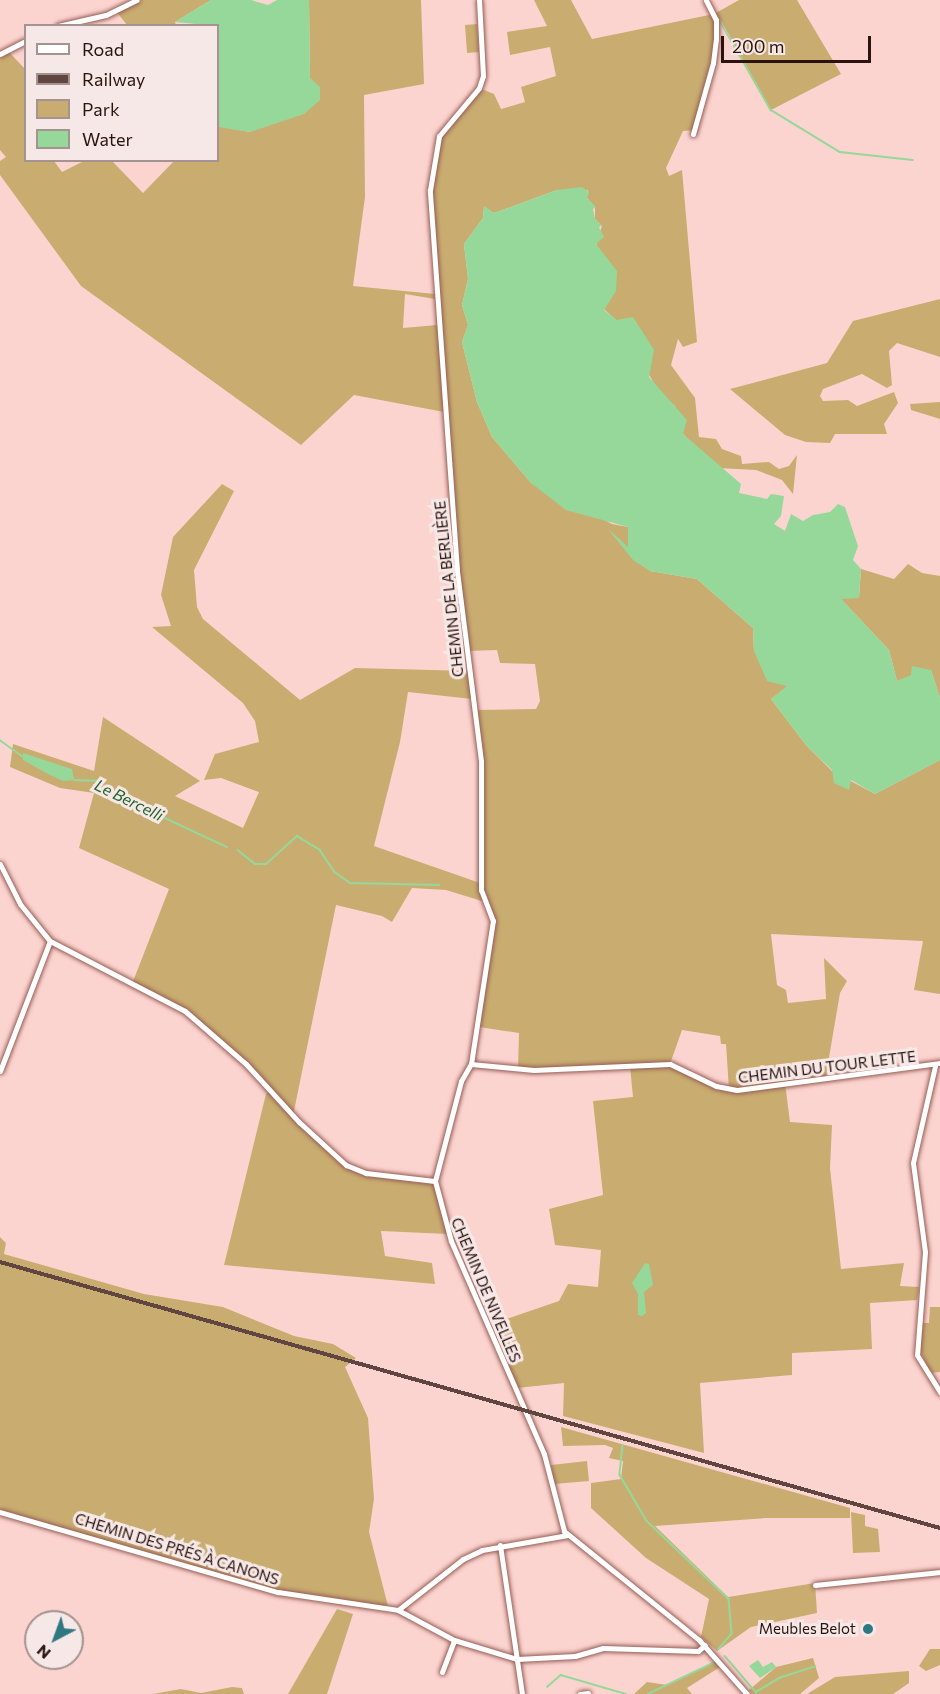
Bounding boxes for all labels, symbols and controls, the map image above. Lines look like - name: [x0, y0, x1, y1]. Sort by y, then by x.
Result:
- legend: [24, 24, 219, 162]
- scale bar: [724, 24, 874, 62]
- text: 200 m: [732, 35, 785, 57]
- text: Road: [82, 38, 124, 60]
- text: Railway: [82, 68, 145, 90]
- text: Park: [82, 98, 120, 120]
- text: Water: [82, 128, 133, 150]
- street label: CHEMIN DE LA BERLIÈRE: [431, 500, 467, 678]
- water label: Le Bercelli: [91, 775, 167, 825]
- street label: CHEMIN DU TOUR LETTE: [737, 1047, 917, 1087]
- street label: CHEMIN DE NIVELLES: [447, 1215, 525, 1365]
- street label: CHEMIN DES PRÉS À CANONS: [73, 1509, 281, 1589]
- north arrow: [24, 1610, 84, 1670]
- place label: Meubles Belot: [759, 1620, 856, 1638]
- marker: Meubles Belot: [861, 1622, 875, 1636]
- text: N: [32, 1641, 54, 1664]

